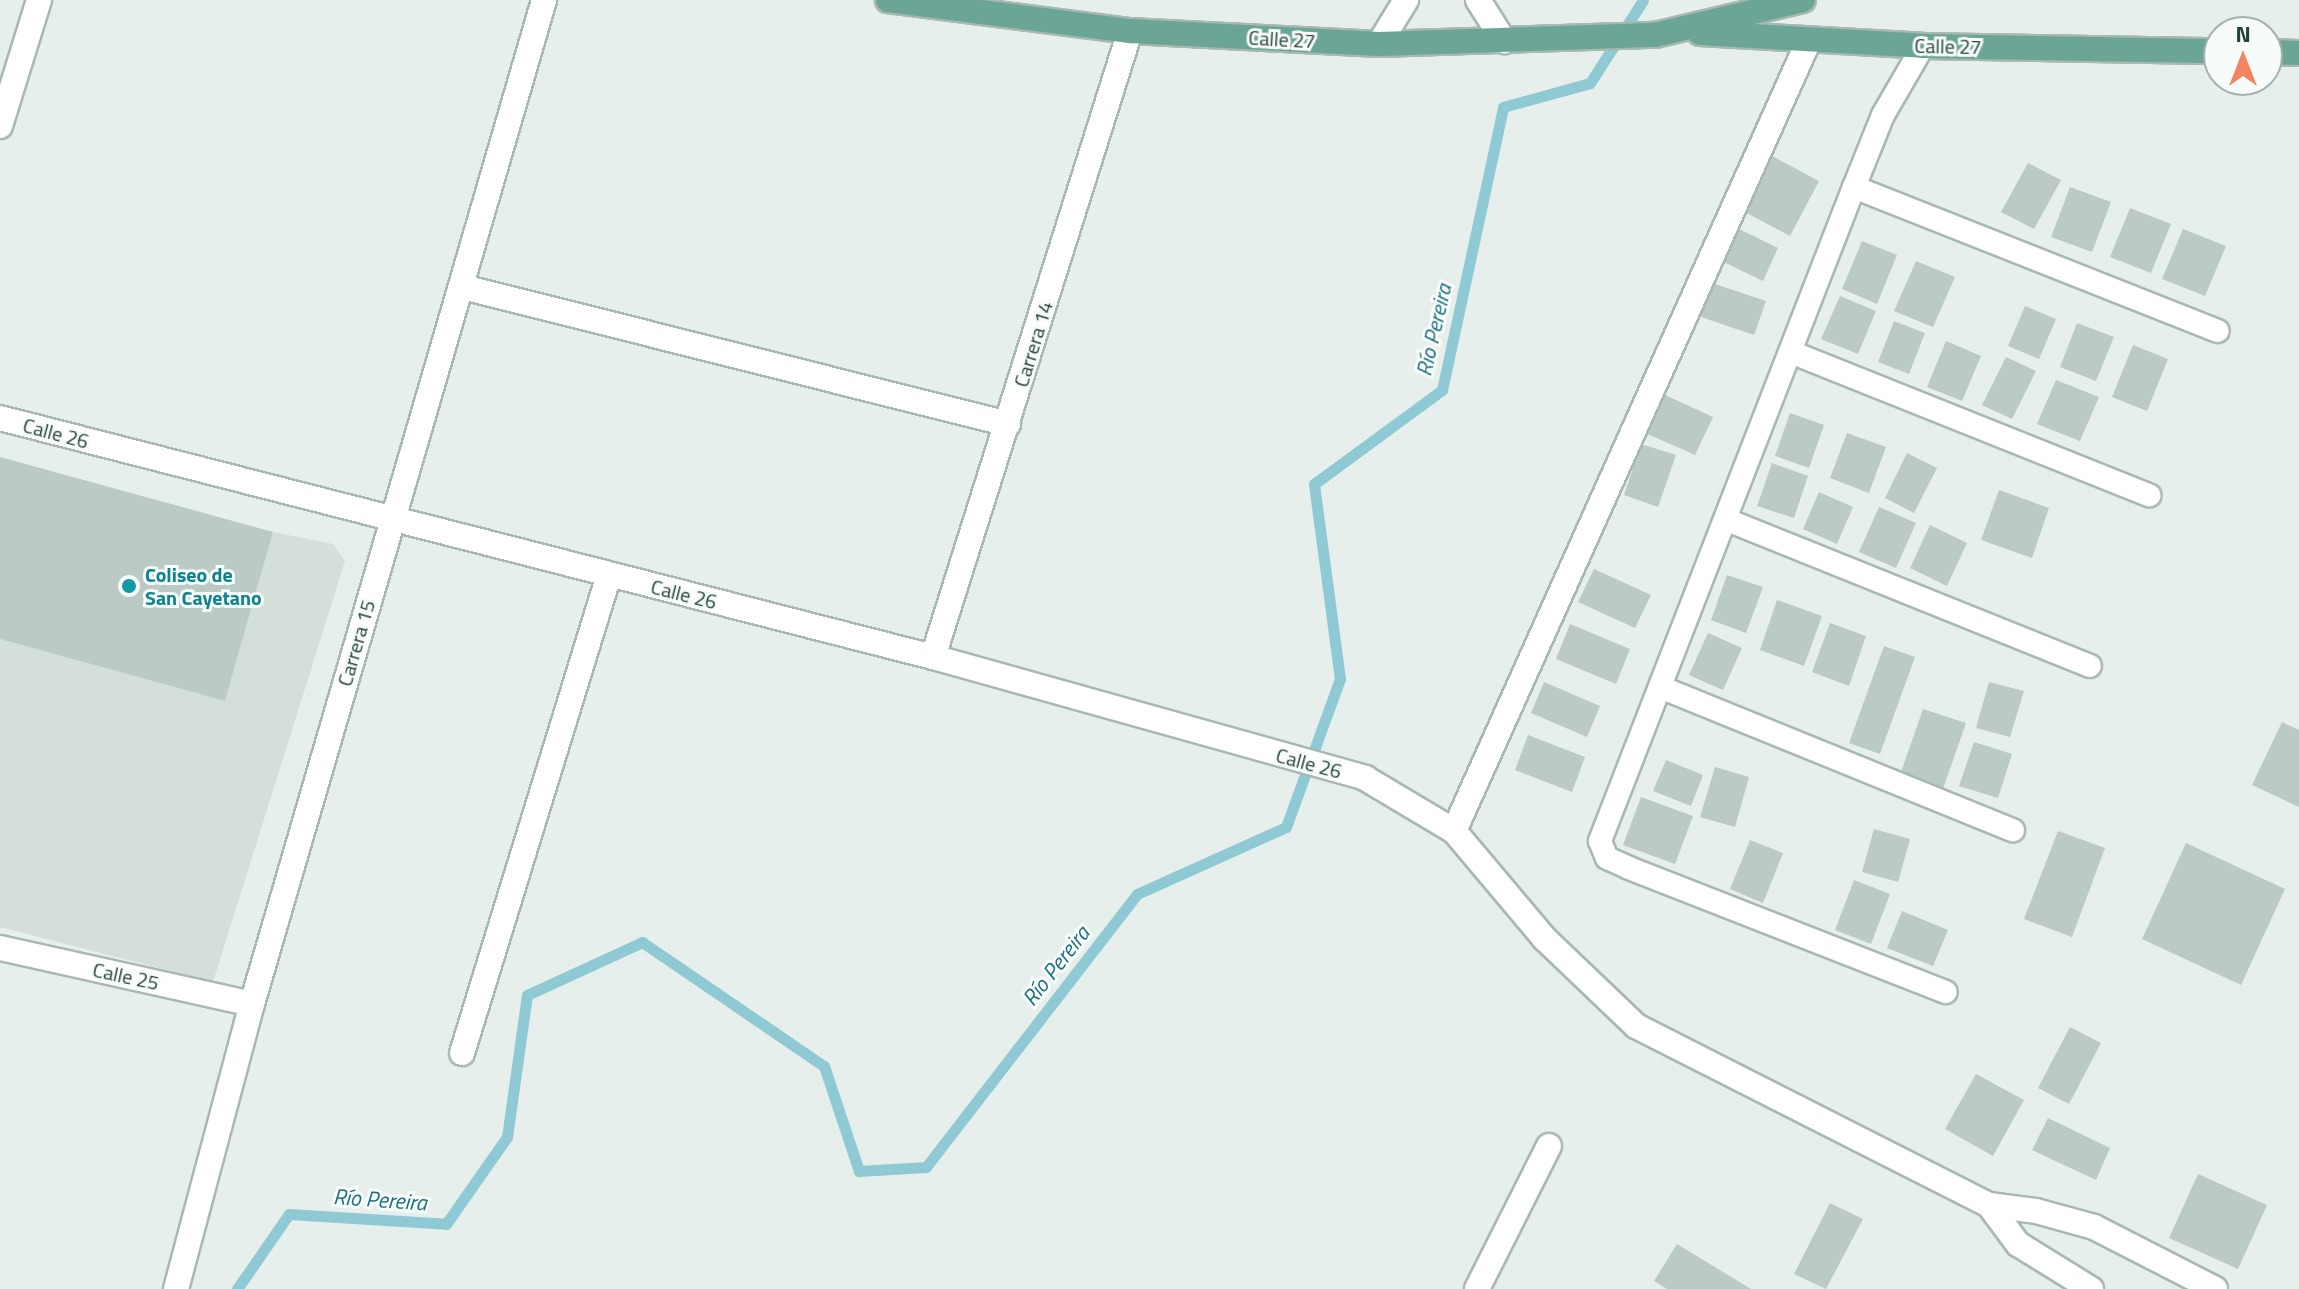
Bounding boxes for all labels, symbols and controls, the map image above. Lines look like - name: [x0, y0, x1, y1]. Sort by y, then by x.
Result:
- north arrow: [2203, 16, 2283, 96]
- text: N: [2235, 17, 2251, 51]
- street label: Calle 27: [1248, 25, 1316, 53]
- street label: Calle 27: [1914, 33, 1982, 59]
- water label: Río Pereira: [1411, 281, 1457, 379]
- street label: Carrera 14: [1009, 298, 1057, 390]
- street label: Calle 26: [21, 413, 91, 453]
- place label: Coliseo de San Cayetano: [145, 562, 262, 609]
- street label: Calle 26: [649, 574, 719, 614]
- marker: Coliseo de San Cayetano: [120, 577, 138, 595]
- street label: Carrera 15: [332, 597, 380, 689]
- street label: Calle 26: [1274, 743, 1344, 783]
- water label: Río Pereira: [1017, 921, 1095, 1011]
- street label: Calle 25: [91, 957, 161, 995]
- water label: Río Pereira: [332, 1184, 428, 1216]

